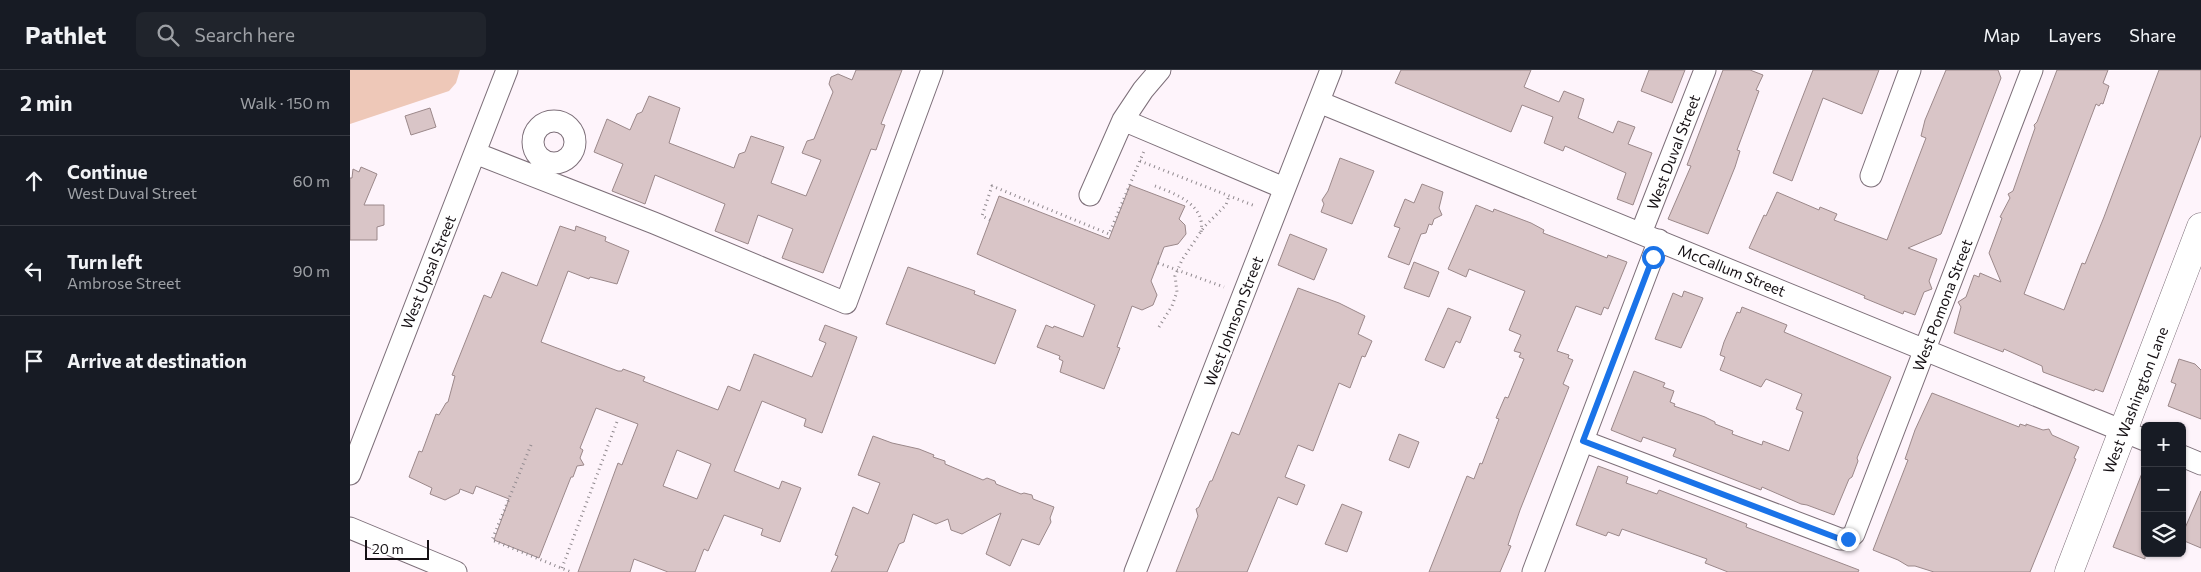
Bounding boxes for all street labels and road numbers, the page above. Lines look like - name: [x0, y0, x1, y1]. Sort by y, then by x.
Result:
- street label: West Duval Street: [1643, 92, 1703, 212]
- street label: West Upsal Street: [397, 212, 459, 332]
- street label: West Pomona Street: [1909, 236, 1975, 374]
- street label: McCallum Street: [1676, 240, 1788, 300]
- street label: West Johnson Street: [1200, 253, 1266, 389]
- street label: West Washington Lane: [2099, 324, 2171, 476]

